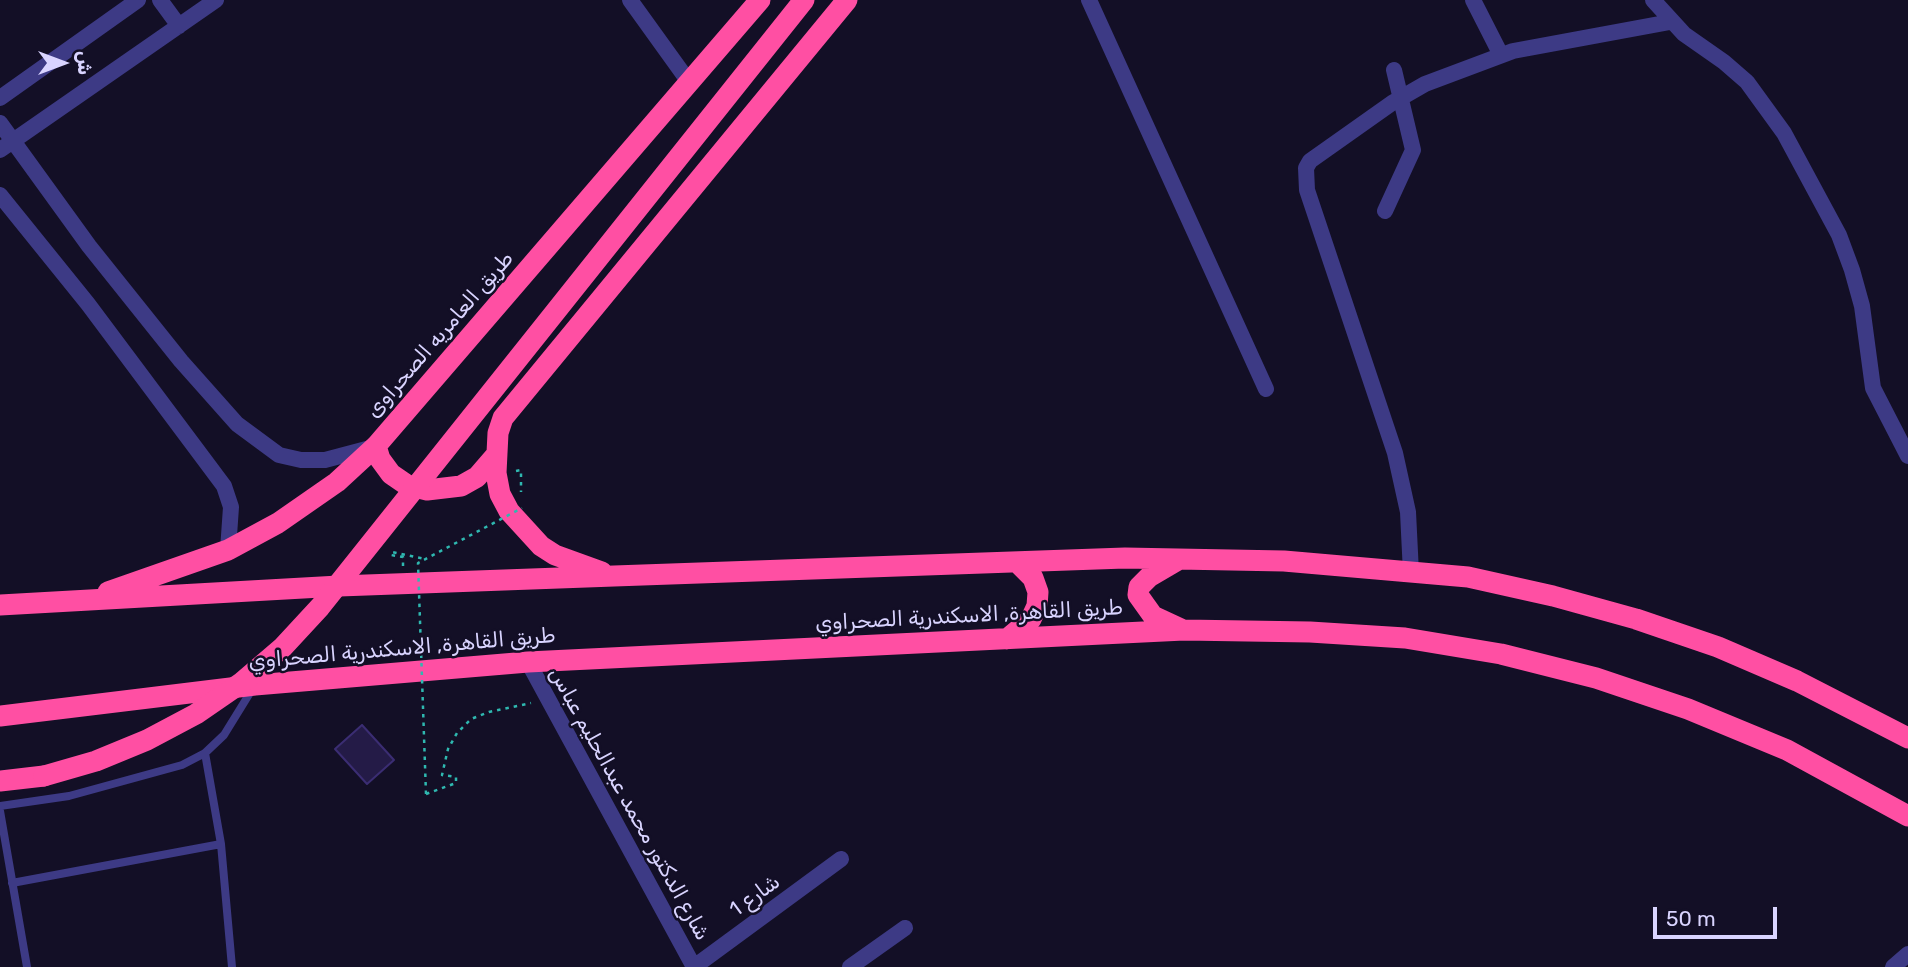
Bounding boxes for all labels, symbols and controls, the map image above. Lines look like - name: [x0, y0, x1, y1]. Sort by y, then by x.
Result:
- north arrow: [28, 28, 98, 98]
- text: ش: [73, 51, 96, 75]
- street label: طريق العامريه الصحراوى: [361, 247, 519, 423]
- street label: طريق القاهرة, الاسكندرية الصحراوي: [814, 595, 1124, 637]
- street label: طريق القاهرة, الاسكندرية الصحراوي: [247, 623, 557, 675]
- street label: شارع الدكتور محمد عبدالحليم عباس: [543, 663, 715, 945]
- street label: شارع 1: [725, 869, 785, 923]
- scale bar: [1656, 894, 1780, 938]
- text: 50 m: [1666, 906, 1716, 931]

